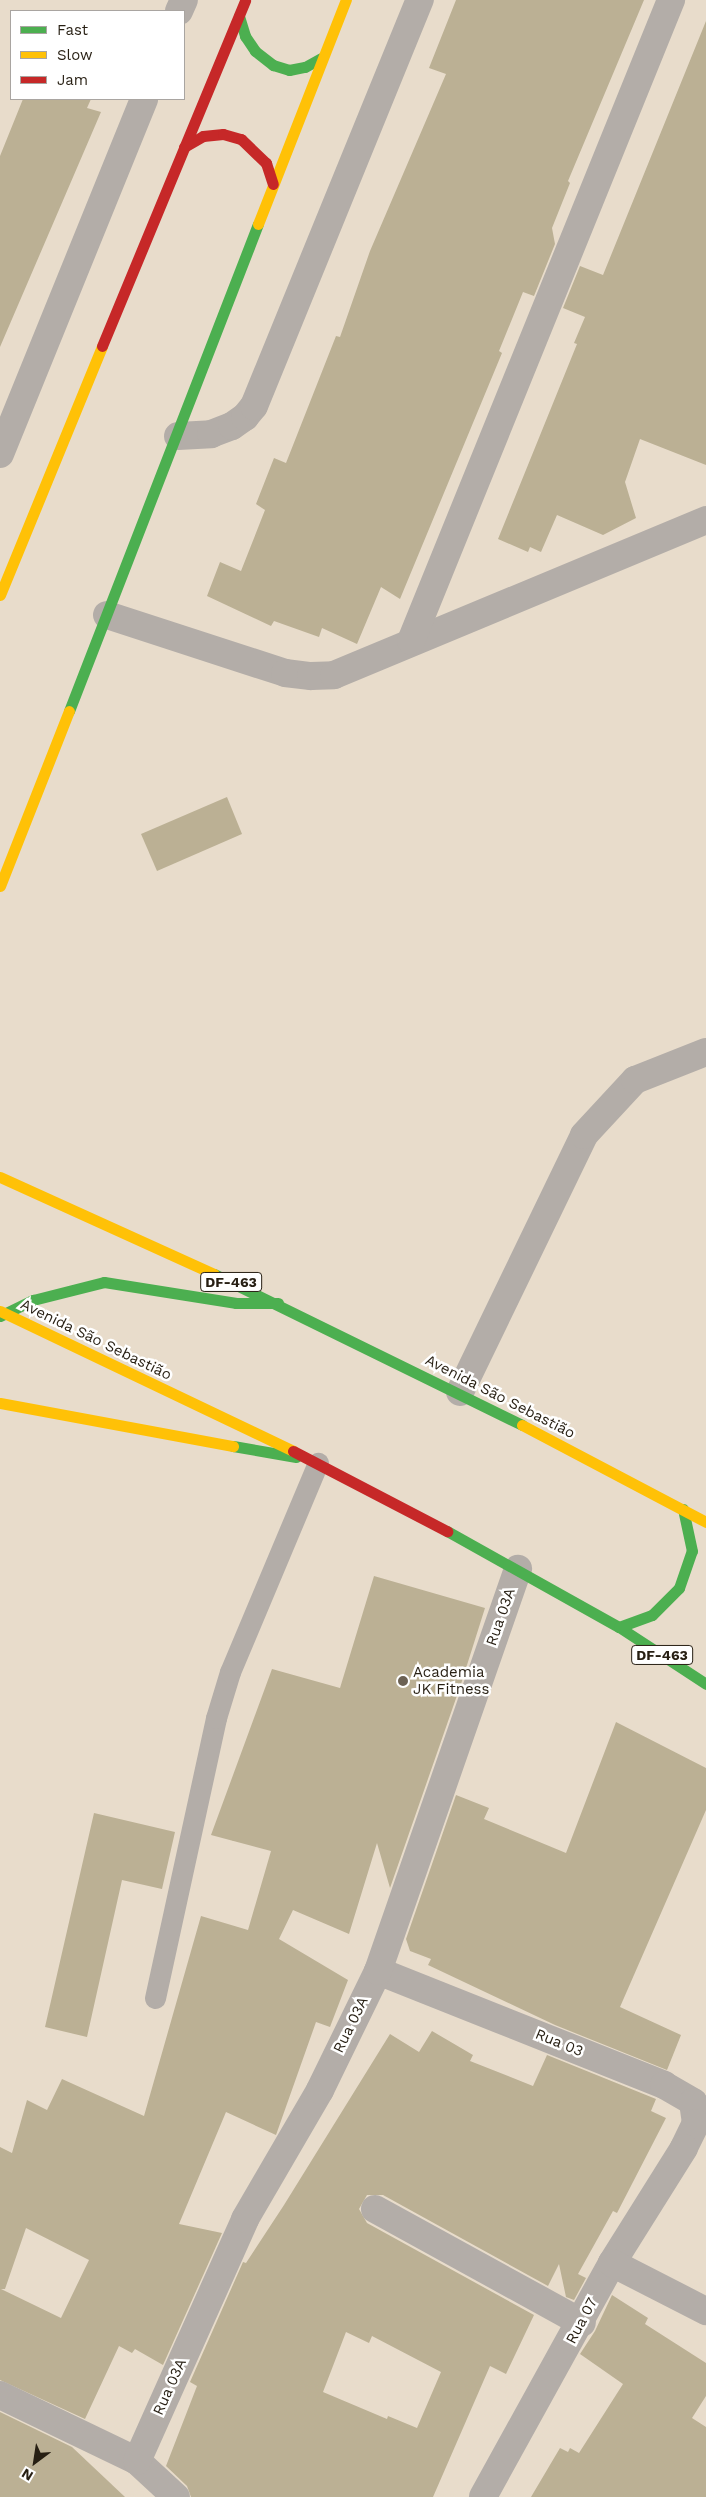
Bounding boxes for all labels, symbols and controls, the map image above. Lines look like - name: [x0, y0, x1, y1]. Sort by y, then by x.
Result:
- legend: [10, 10, 185, 100]
- text: Fast: [57, 21, 88, 39]
- text: Slow: [57, 46, 93, 64]
- text: Jam: [57, 71, 88, 89]
- road number: DF-463: [200, 1270, 262, 1294]
- street label: Avenida São Sebastião: [17, 1296, 175, 1384]
- street label: Avenida São Sebastião: [422, 1351, 578, 1443]
- street label: Rua 03A: [483, 1586, 519, 1648]
- road number: DF-463: [631, 1644, 693, 1666]
- place label: Academia JK Fitness: [413, 1663, 490, 1698]
- marker: Academia JK Fitness: [397, 1675, 409, 1687]
- street label: Rua 03A: [330, 1994, 372, 2056]
- street label: Rua 03: [532, 2025, 586, 2061]
- street label: Rua 07: [562, 2295, 602, 2347]
- street label: Rua 03A: [150, 2356, 190, 2418]
- north arrow: [10, 2437, 60, 2487]
- text: N: [19, 2465, 36, 2484]

